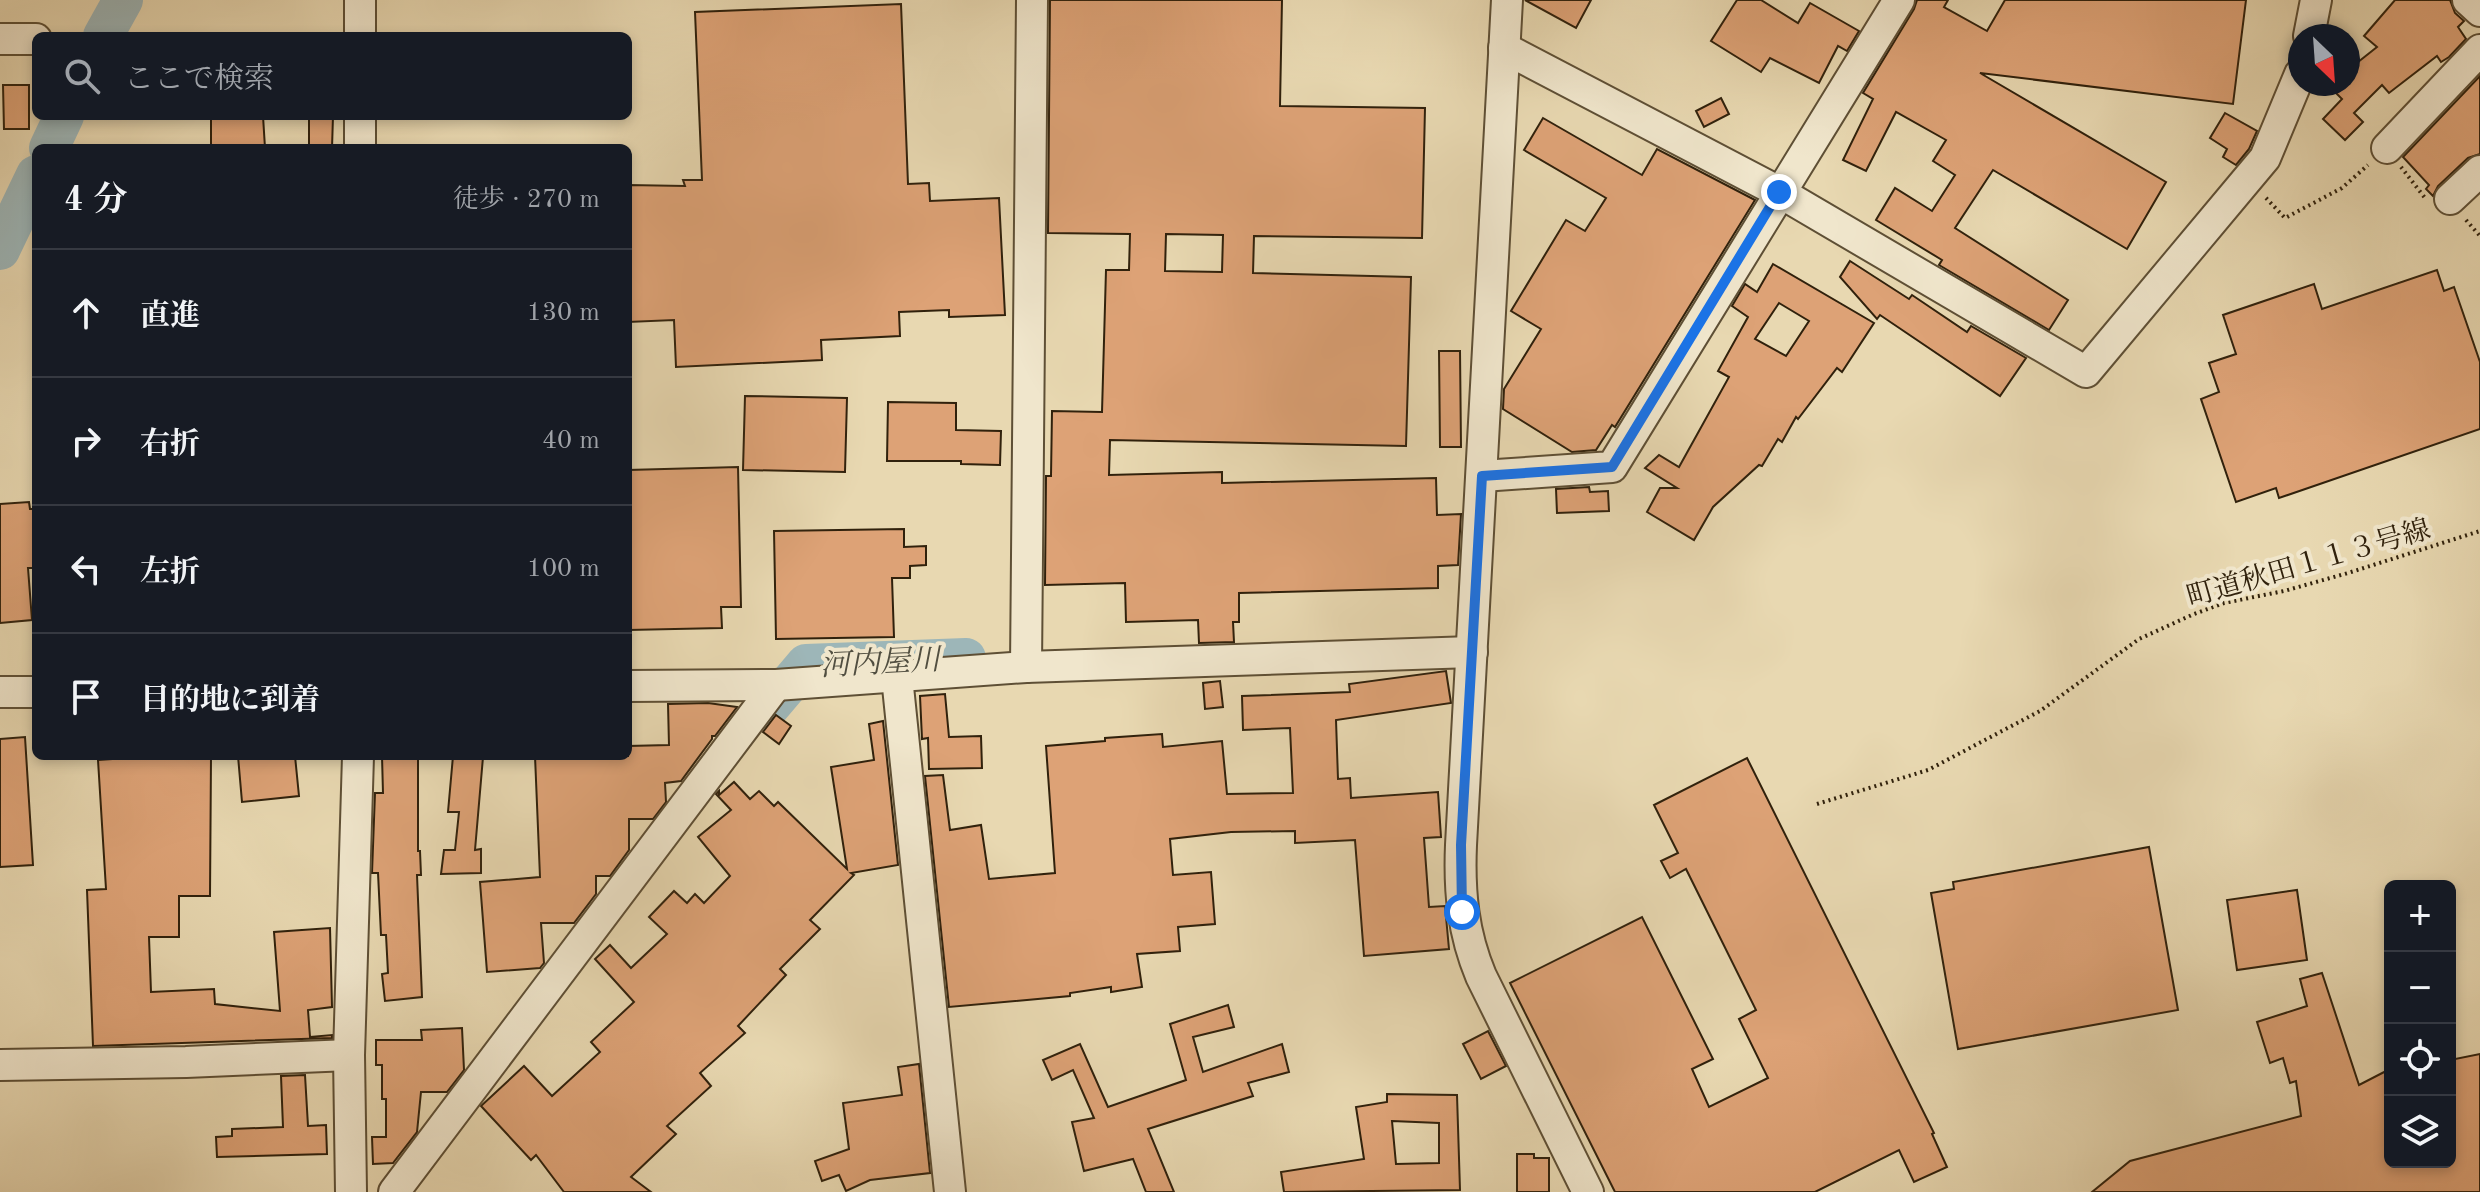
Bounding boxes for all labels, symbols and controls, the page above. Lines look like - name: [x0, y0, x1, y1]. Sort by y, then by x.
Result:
- north arrow: [2288, 24, 2360, 96]
- search box: [32, 32, 632, 120]
- icon: search: [60, 54, 104, 98]
- text: ここで検索: [124, 65, 274, 95]
- route end: [1761, 174, 1797, 210]
- text: 4 分: [64, 184, 127, 218]
- text: 徒歩 · 270 m: [453, 187, 600, 213]
- icon: ahead: [64, 291, 108, 335]
- text: 130 m: [527, 300, 600, 326]
- text: 直進: [140, 302, 200, 332]
- icon: right: [64, 419, 108, 463]
- text: 40 m: [542, 428, 600, 454]
- text: 右折: [140, 430, 200, 460]
- street label: 町道秋田１１３号線: [2183, 514, 2434, 613]
- icon: left: [64, 547, 108, 591]
- text: 100 m: [527, 556, 600, 582]
- text: 左折: [140, 558, 200, 588]
- water label: 河内屋川: [819, 643, 944, 682]
- icon: arrive: [64, 675, 108, 719]
- text: 目的地に到着: [140, 686, 320, 716]
- map controls: [2384, 880, 2456, 1168]
- button: +: [2384, 880, 2456, 952]
- route start: [1444, 894, 1480, 930]
- button: −: [2384, 952, 2456, 1024]
- button: locate: [2384, 1024, 2456, 1096]
- button: layers: [2384, 1096, 2456, 1168]

